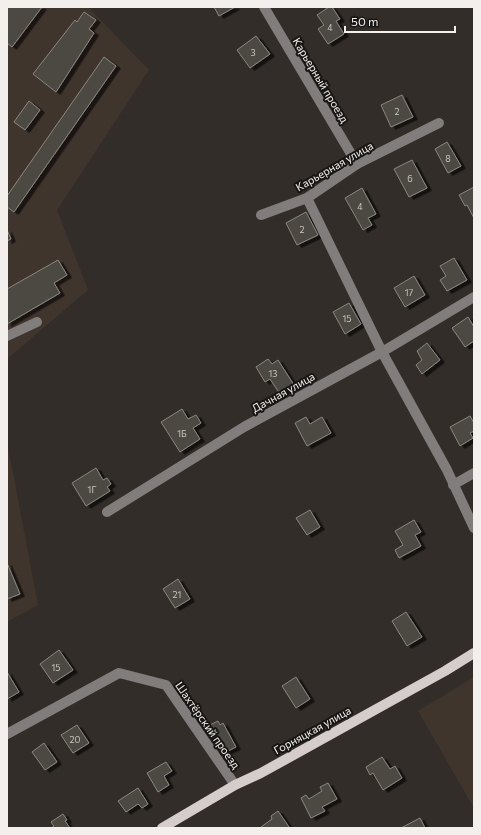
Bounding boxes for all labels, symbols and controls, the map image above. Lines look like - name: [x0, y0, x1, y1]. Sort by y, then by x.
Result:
- scale bar: [345, 8, 455, 34]
- text: 50 m: [351, 14, 379, 28]
- house number: 4: [327, 22, 333, 33]
- street label: Карьерный проезд: [290, 35, 352, 125]
- house number: 3: [250, 47, 256, 58]
- house number: 2: [395, 106, 400, 117]
- street label: Карьерная улица: [293, 139, 375, 193]
- house number: 8: [445, 153, 451, 164]
- house number: 6: [407, 173, 413, 184]
- house number: 4: [357, 201, 363, 212]
- house number: 2: [300, 224, 305, 235]
- house number: 17: [405, 287, 414, 298]
- house number: 15: [342, 313, 352, 324]
- house number: 13: [269, 368, 277, 379]
- street label: Дачная улица: [249, 369, 317, 415]
- house number: 1Б: [177, 428, 187, 439]
- house number: 1Г: [88, 484, 96, 495]
- house number: 21: [173, 589, 181, 600]
- house number: 15: [51, 662, 61, 673]
- street label: Шахтёрский проезд: [173, 679, 243, 771]
- street label: Горняцкая улица: [271, 703, 353, 757]
- house number: 20: [70, 734, 81, 745]

